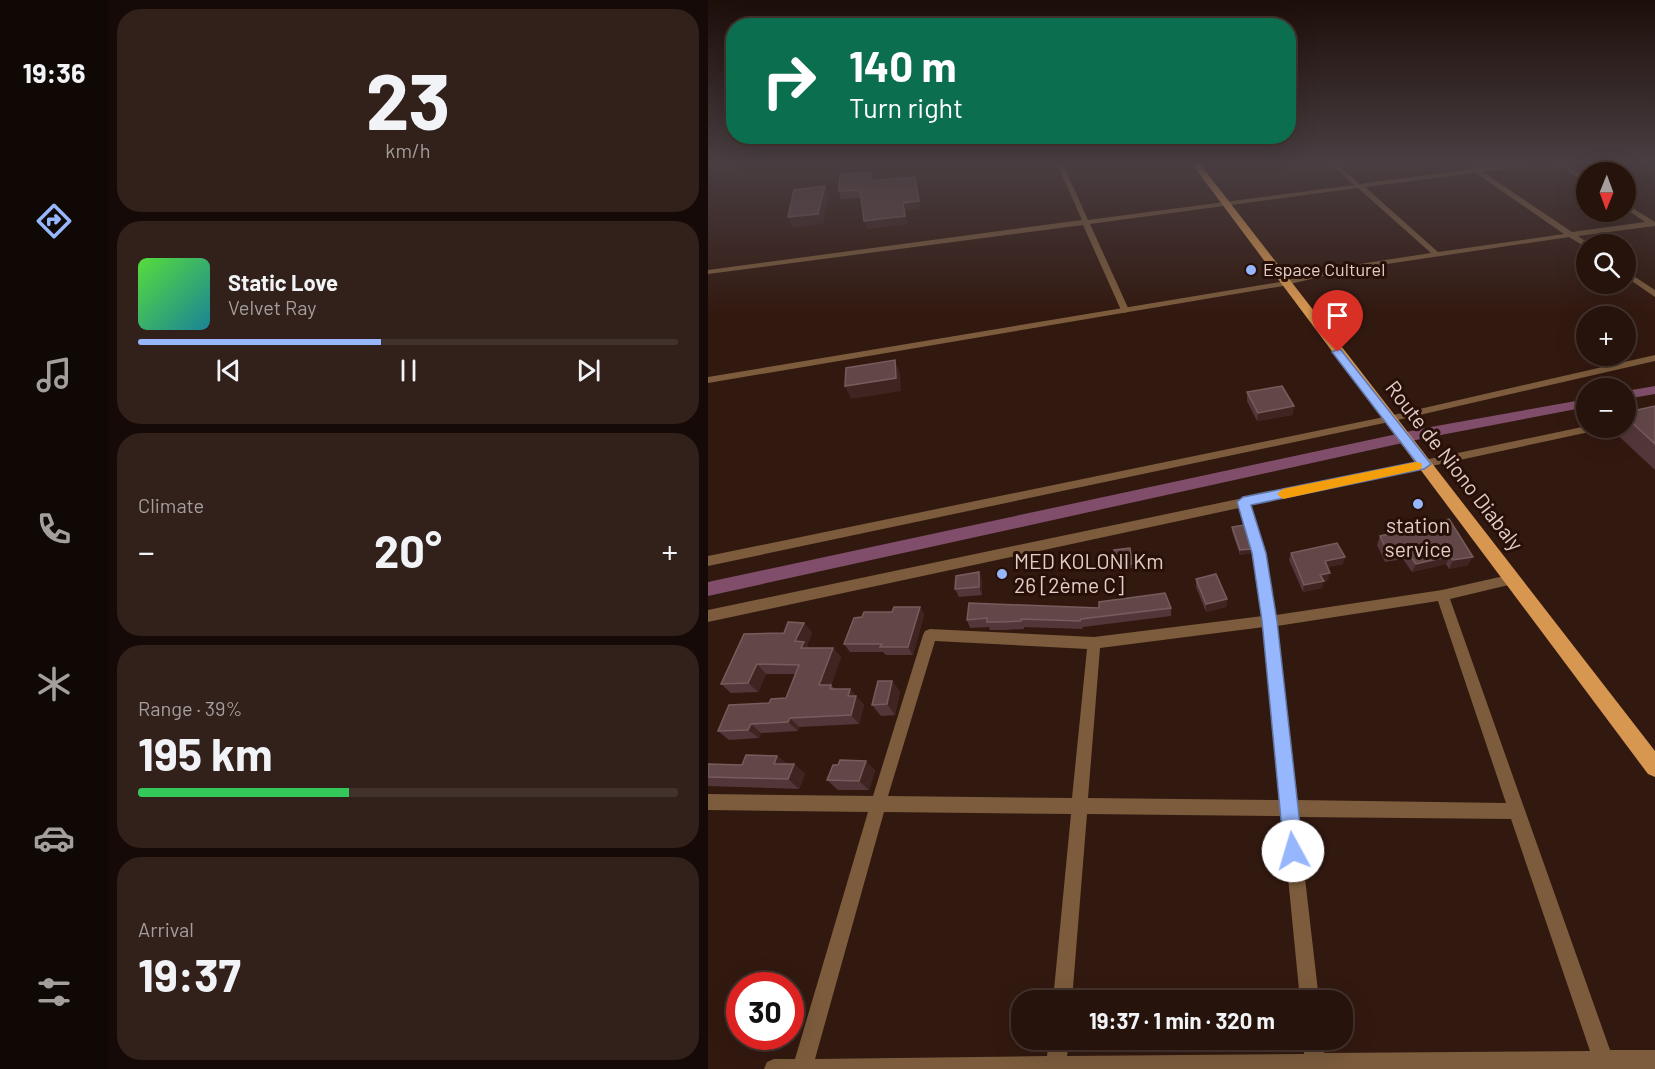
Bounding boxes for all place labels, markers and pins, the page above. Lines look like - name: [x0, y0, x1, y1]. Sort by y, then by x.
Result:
- place label: Espace Culturel: [1263, 258, 1385, 280]
- marker: Espace Culturel: [1244, 263, 1258, 277]
- pin: [1312, 290, 1363, 352]
- marker: station service: [1411, 497, 1425, 511]
- place label: station service: [1385, 512, 1451, 561]
- place label: MED KOLONI Km 26 [2ème C]: [1014, 548, 1164, 597]
- marker: MED KOLONI Km 26 [2ème C]: [995, 567, 1009, 581]

